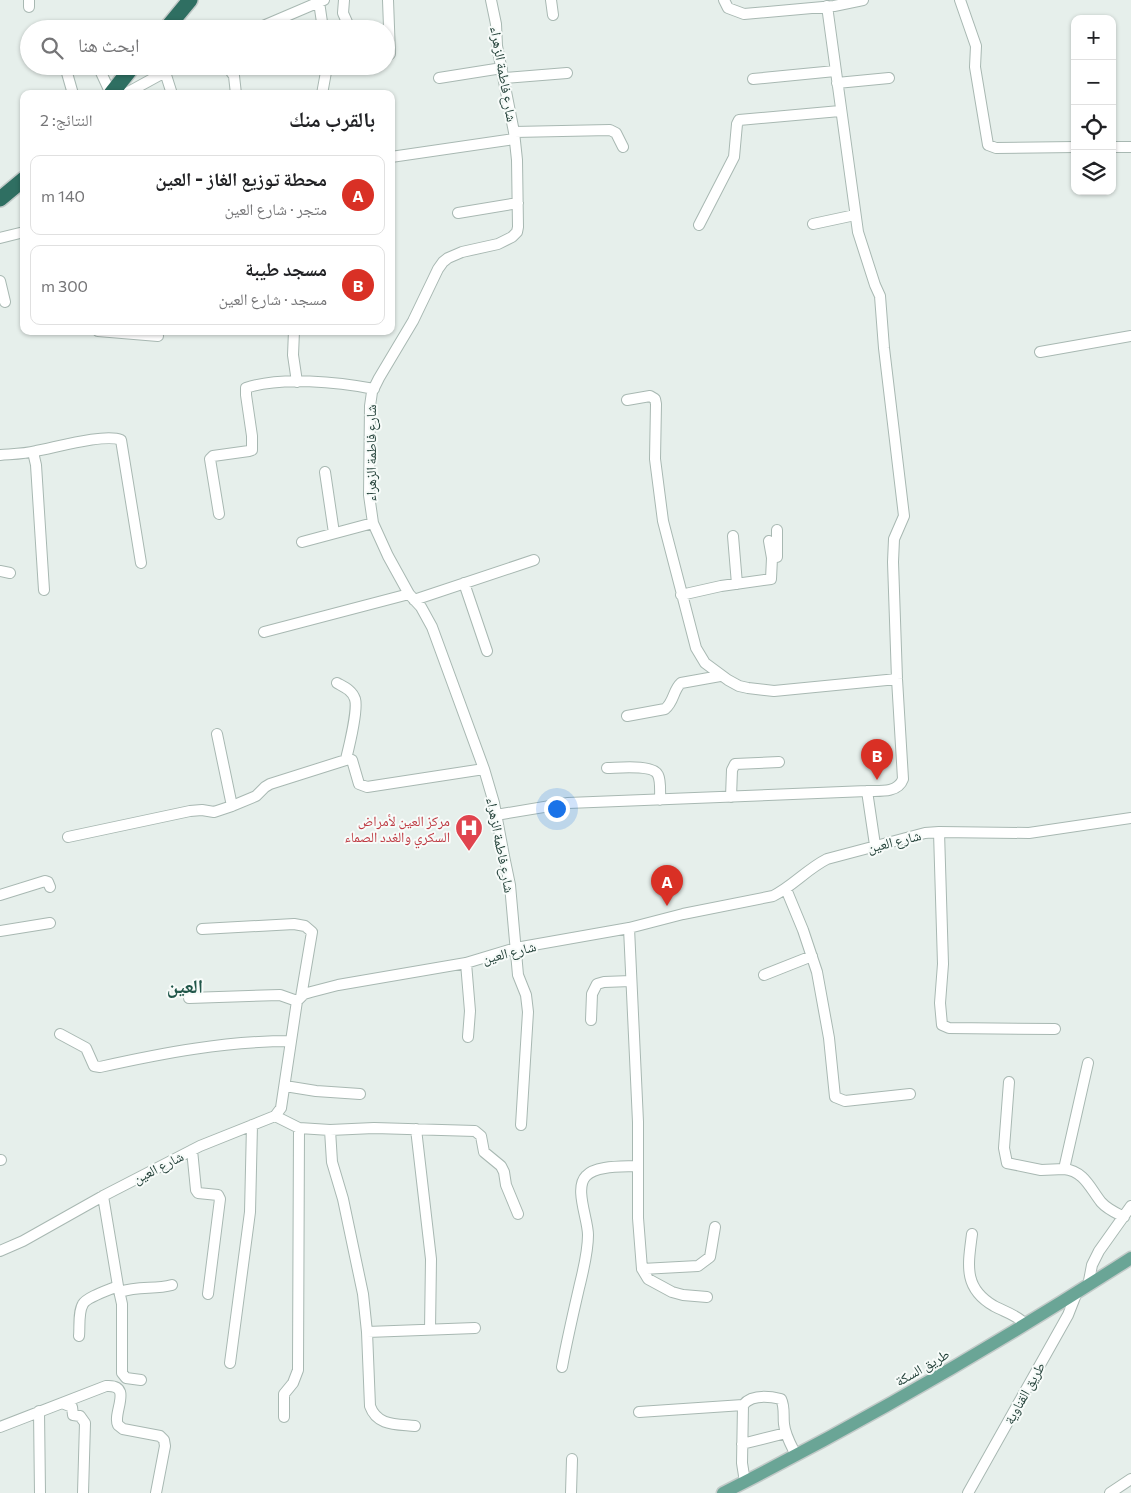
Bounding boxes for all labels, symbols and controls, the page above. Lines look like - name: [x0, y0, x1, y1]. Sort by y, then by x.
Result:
- map controls: [1071, 15, 1116, 195]
- button: +: [1071, 15, 1116, 60]
- search box: [20, 20, 395, 75]
- street label: شارع فاطمة الزهراء: [485, 25, 521, 124]
- text: ابحث هنا: [78, 33, 140, 56]
- icon: search: [38, 34, 66, 62]
- button: −: [1071, 60, 1116, 105]
- button: locate: [1071, 105, 1116, 150]
- text: بالقرب منك: [289, 106, 375, 131]
- text: النتائج: 2: [40, 110, 92, 129]
- button: layers: [1071, 150, 1116, 195]
- text: محطة توزيع الغاز - العين: [155, 167, 327, 190]
- text: 140 m: [41, 186, 85, 205]
- text: A: [352, 186, 364, 205]
- text: متجر · شارع العين: [224, 199, 327, 218]
- text: مسجد طيبة: [245, 257, 327, 280]
- text: 300 m: [41, 276, 88, 295]
- text: B: [353, 276, 363, 295]
- text: مسجد · شارع العين: [219, 289, 327, 308]
- street label: شارع فاطمة الزهراء: [362, 405, 381, 501]
- pin: B: [861, 739, 893, 780]
- street label: شارع فاطمة الزهراء: [481, 796, 519, 895]
- your location: [544, 796, 570, 822]
- place label: مركز العين لأمراض السكري والغدد الصماء: [345, 812, 450, 848]
- hospital icon: مركز العين لأمراض السكري والغدد الصماء: [454, 813, 484, 852]
- street label: شارع العين: [865, 826, 923, 858]
- pin: A: [651, 865, 683, 906]
- street label: شارع العين: [480, 937, 538, 969]
- district label: العين: [167, 974, 203, 998]
- street label: شارع العين: [130, 1147, 187, 1189]
- street label: طريق السكة: [892, 1345, 953, 1391]
- street label: طريق القناوية: [1000, 1359, 1050, 1428]

